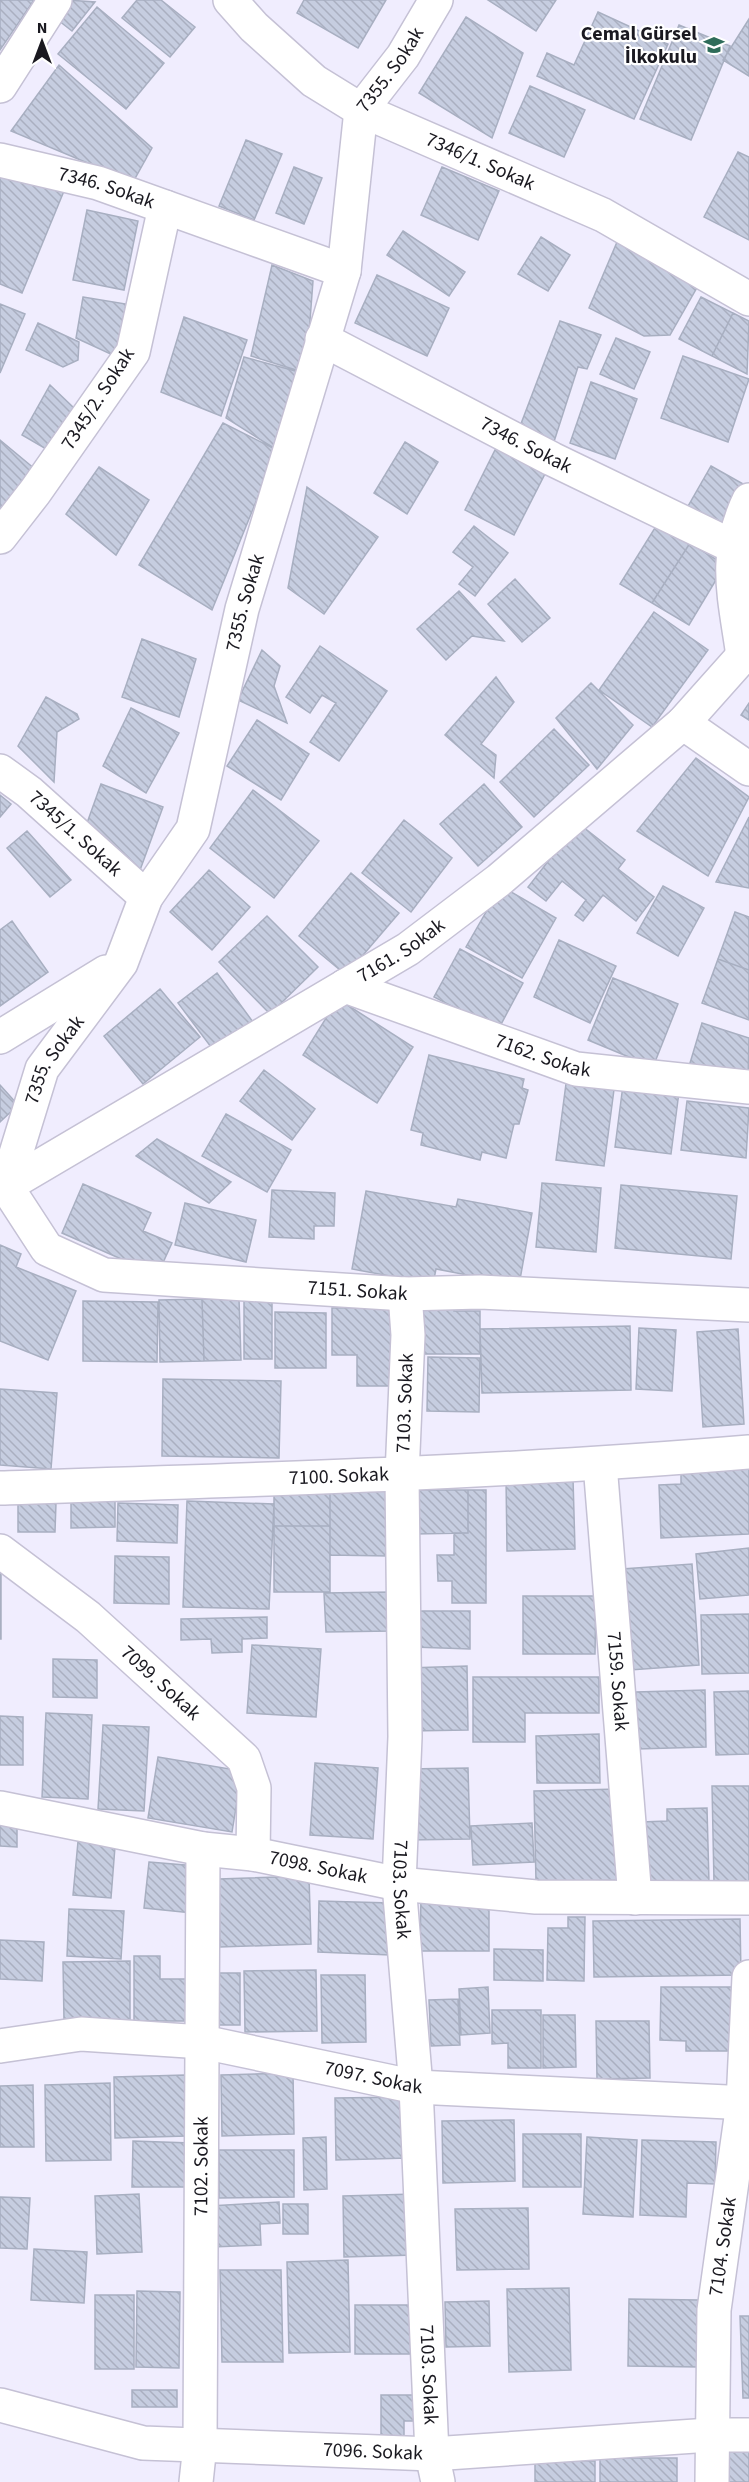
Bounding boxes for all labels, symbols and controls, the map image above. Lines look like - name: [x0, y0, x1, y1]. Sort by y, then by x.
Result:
- north arrow: [12, 12, 72, 72]
- text: N: [37, 17, 47, 39]
- place label: Cemal Gürsel İlkokulu: [581, 20, 697, 71]
- street label: 7355. Sokak: [350, 22, 431, 119]
- school or university icon: Cemal Gürsel İlkokulu: [702, 33, 726, 57]
- street label: 7346/1. Sokak: [421, 126, 540, 198]
- street label: 7346. Sokak: [55, 160, 159, 216]
- street label: 7345/2. Sokak: [54, 342, 142, 456]
- street label: 7346. Sokak: [475, 410, 577, 481]
- street label: 7355. Sokak: [219, 551, 272, 654]
- street label: 7345/1. Sokak: [22, 784, 128, 883]
- street label: 7161. Sokak: [352, 912, 451, 990]
- street label: 7355. Sokak: [18, 1010, 91, 1108]
- street label: 7162. Sokak: [491, 1027, 592, 1084]
- street label: 7151. Sokak: [307, 1274, 409, 1308]
- street label: 7103. Sokak: [389, 1352, 421, 1453]
- street label: 7100. Sokak: [288, 1460, 389, 1492]
- street label: 7159. Sokak: [600, 1630, 636, 1732]
- street label: 7099. Sokak: [114, 1639, 207, 1727]
- street label: 7103. Sokak: [385, 1839, 418, 1941]
- street label: 7098. Sokak: [266, 1844, 370, 1891]
- street label: 7097. Sokak: [321, 2054, 423, 2101]
- street label: 7102. Sokak: [187, 2116, 216, 2216]
- street label: 7104. Sokak: [702, 2195, 744, 2298]
- street label: 7103. Sokak: [412, 2324, 445, 2425]
- street label: 7096. Sokak: [322, 2436, 423, 2468]

